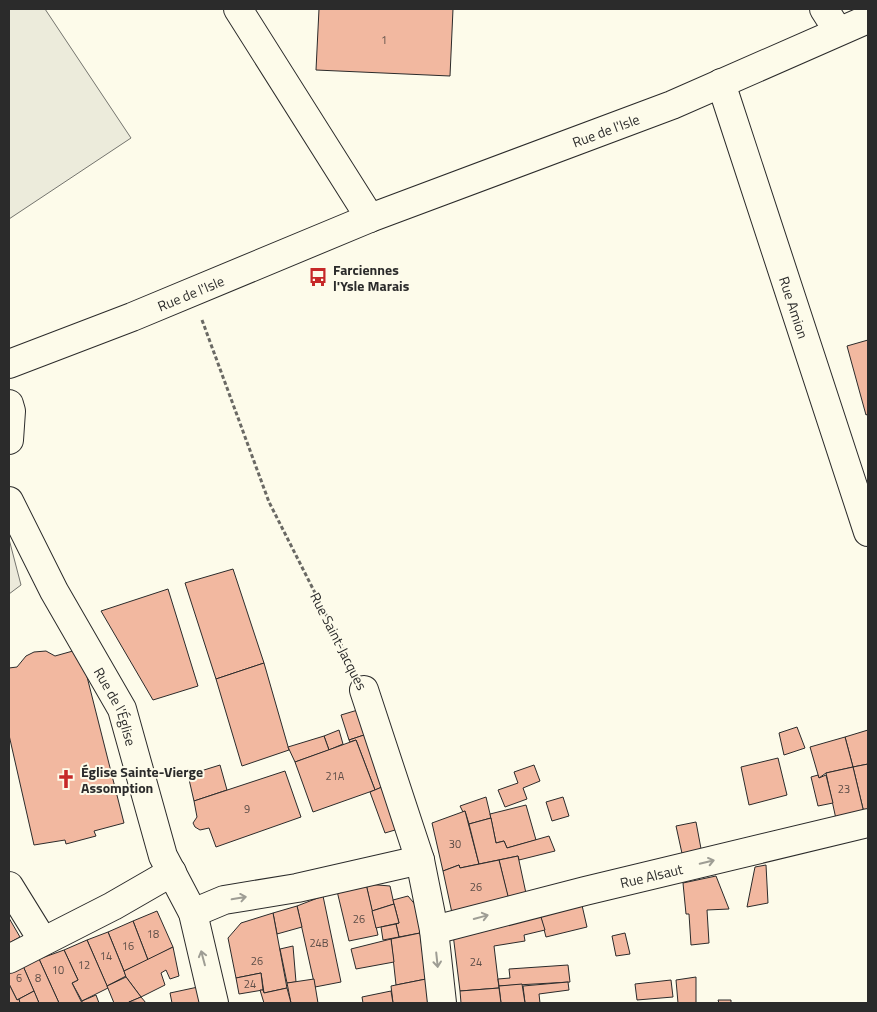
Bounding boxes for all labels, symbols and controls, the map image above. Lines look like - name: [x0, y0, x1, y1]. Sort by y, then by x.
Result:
- house number: 1: [381, 32, 387, 48]
- street label: Rue de l'Isle: [569, 108, 642, 152]
- place label: Farciennes l'Ysle Marais: [333, 259, 410, 296]
- bus stop icon: Farciennes l'Ysle Marais: [307, 266, 329, 288]
- street label: Rue de l'Isle: [154, 269, 227, 316]
- street label: Rue Amion: [774, 273, 814, 341]
- street label: Rue Saint-Jacques: [305, 589, 373, 693]
- street label: Rue de l'Église: [89, 663, 142, 748]
- place label: Église Sainte-Vierge Assomption: [81, 761, 203, 798]
- church icon: Église Sainte-Vierge Assomption: [55, 768, 77, 790]
- house number: 21A: [326, 768, 345, 784]
- house number: 23: [838, 781, 850, 797]
- house number: 9: [244, 801, 250, 817]
- house number: 30: [449, 836, 461, 852]
- street label: Rue Alsaut: [618, 857, 685, 893]
- one-way arrow: [699, 857, 715, 866]
- house number: 26: [470, 879, 482, 895]
- one-way arrow: [230, 892, 246, 902]
- house number: 26: [353, 911, 365, 927]
- one-way arrow: [473, 912, 489, 922]
- house number: 18: [147, 926, 159, 942]
- house number: 24B: [309, 935, 329, 951]
- house number: 16: [122, 938, 134, 954]
- house number: 14: [100, 948, 112, 964]
- one-way arrow: [197, 951, 207, 967]
- one-way arrow: [432, 951, 442, 967]
- house number: 26: [251, 953, 263, 969]
- house number: 24: [470, 954, 482, 970]
- house number: 12: [78, 957, 90, 973]
- house number: 10: [52, 962, 64, 978]
- house number: 6: [16, 970, 22, 986]
- house number: 8: [35, 970, 41, 986]
- house number: 24: [244, 976, 256, 992]

